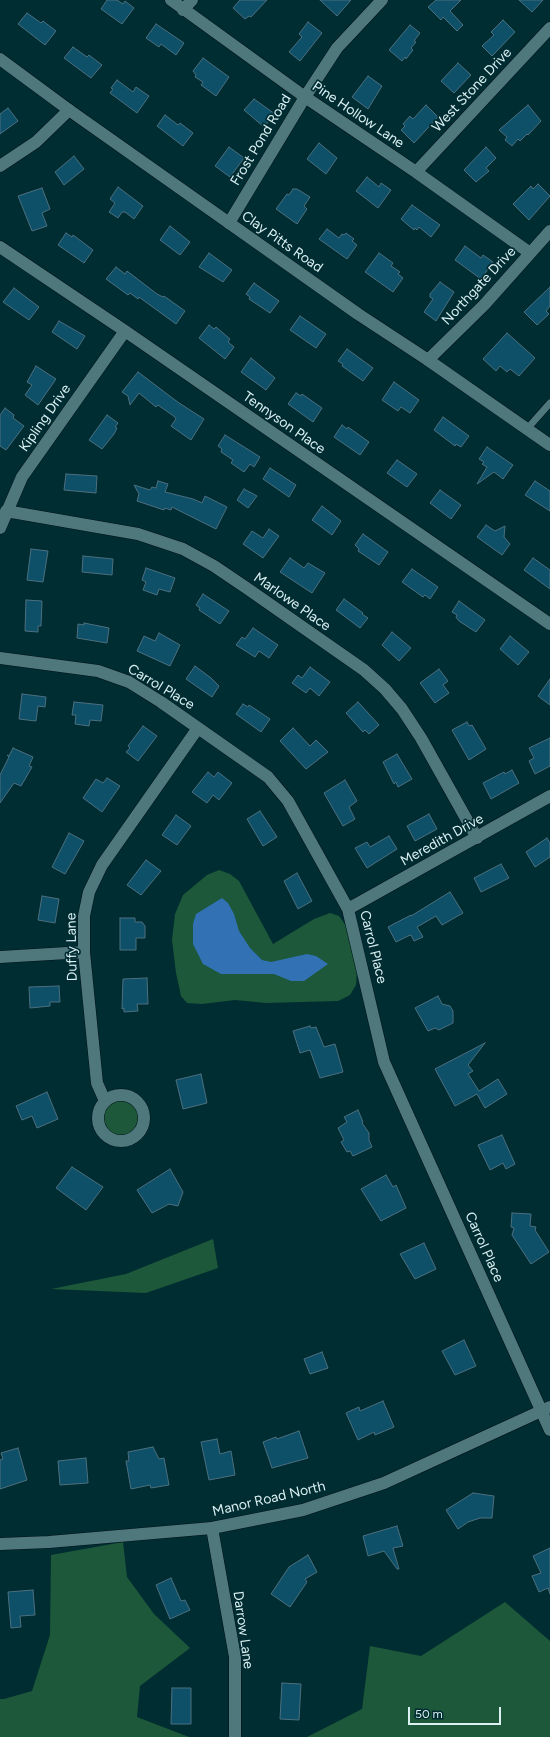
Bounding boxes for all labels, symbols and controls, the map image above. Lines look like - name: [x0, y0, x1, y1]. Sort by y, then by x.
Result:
- street label: West Stone Drive: [429, 44, 515, 136]
- street label: Pine Hollow Lane: [309, 78, 407, 152]
- street label: Frost Pond Road: [227, 91, 295, 189]
- street label: Clay Pitts Road: [238, 208, 326, 276]
- street label: Northgate Drive: [438, 243, 520, 329]
- street label: Kipling Drive: [16, 381, 74, 455]
- street label: Tennyson Place: [240, 388, 328, 458]
- street label: Marlowe Place: [250, 569, 334, 635]
- street label: Carrol Place: [125, 661, 197, 713]
- street label: Meredith Drive: [398, 810, 486, 870]
- street label: Carrol Place: [356, 909, 390, 985]
- street label: Duffy Lane: [63, 913, 81, 981]
- street label: Carrol Place: [461, 1209, 507, 1285]
- street label: Manor Road North: [211, 1478, 327, 1520]
- street label: Darrow Lane: [229, 1590, 257, 1670]
- scale bar: [410, 1699, 503, 1725]
- text: 50 m: [415, 1707, 443, 1721]

